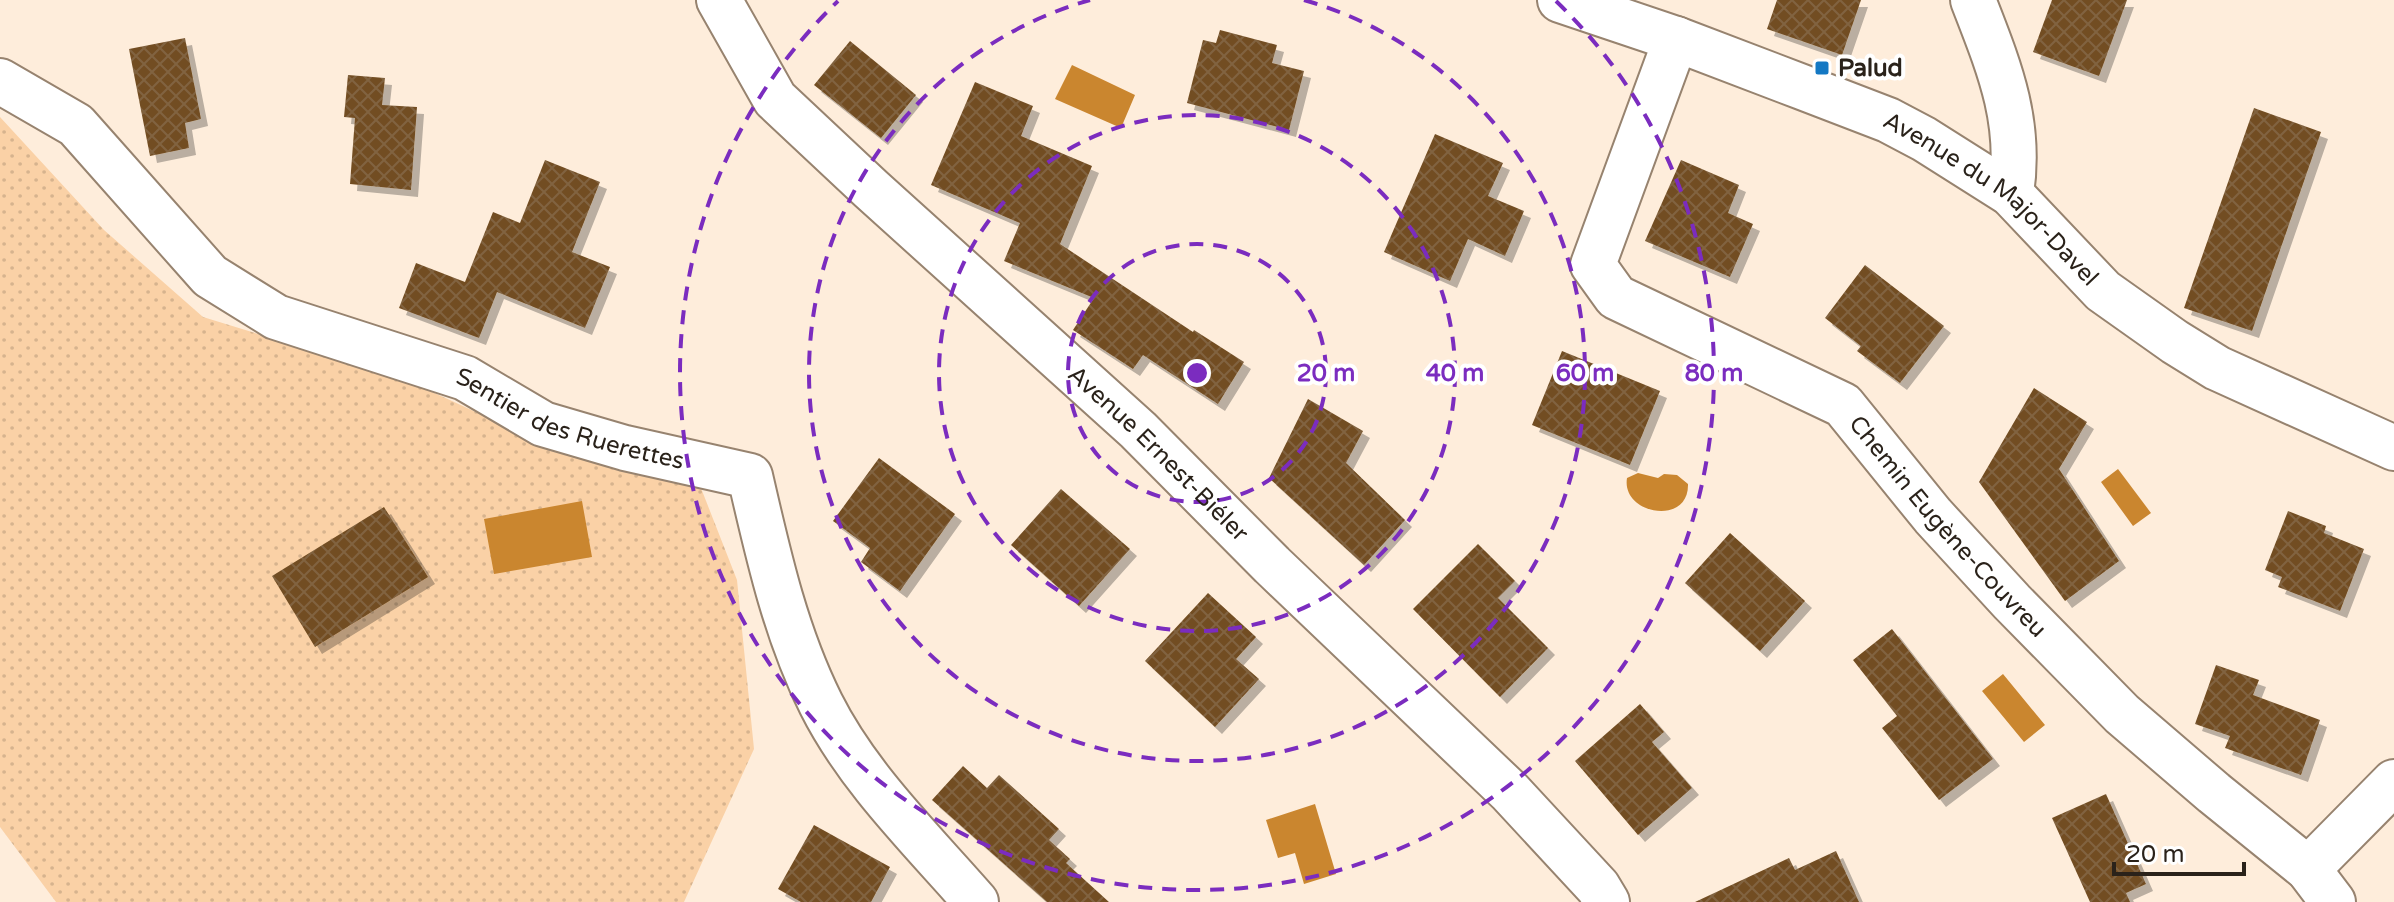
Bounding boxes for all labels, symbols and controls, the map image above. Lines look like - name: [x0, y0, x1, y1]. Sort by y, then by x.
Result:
- place label: Palud: [1838, 54, 1903, 83]
- marker: Palud: [1813, 59, 1831, 77]
- street label: Avenue du Major-Davel: [1878, 106, 2104, 292]
- centre of rings: [1183, 359, 1211, 387]
- text: 20 m: [1297, 359, 1355, 388]
- text: 40 m: [1426, 359, 1484, 388]
- text: 60 m: [1556, 359, 1614, 388]
- text: 80 m: [1685, 359, 1743, 388]
- street label: Avenue Ernest-Biéler: [1062, 360, 1255, 548]
- street label: Sentier des Ruerettes: [453, 362, 687, 476]
- street label: Chemin Eugène-Couvreu: [1842, 410, 2052, 644]
- scale bar: [2114, 826, 2244, 876]
- text: 20 m: [2126, 840, 2184, 869]

